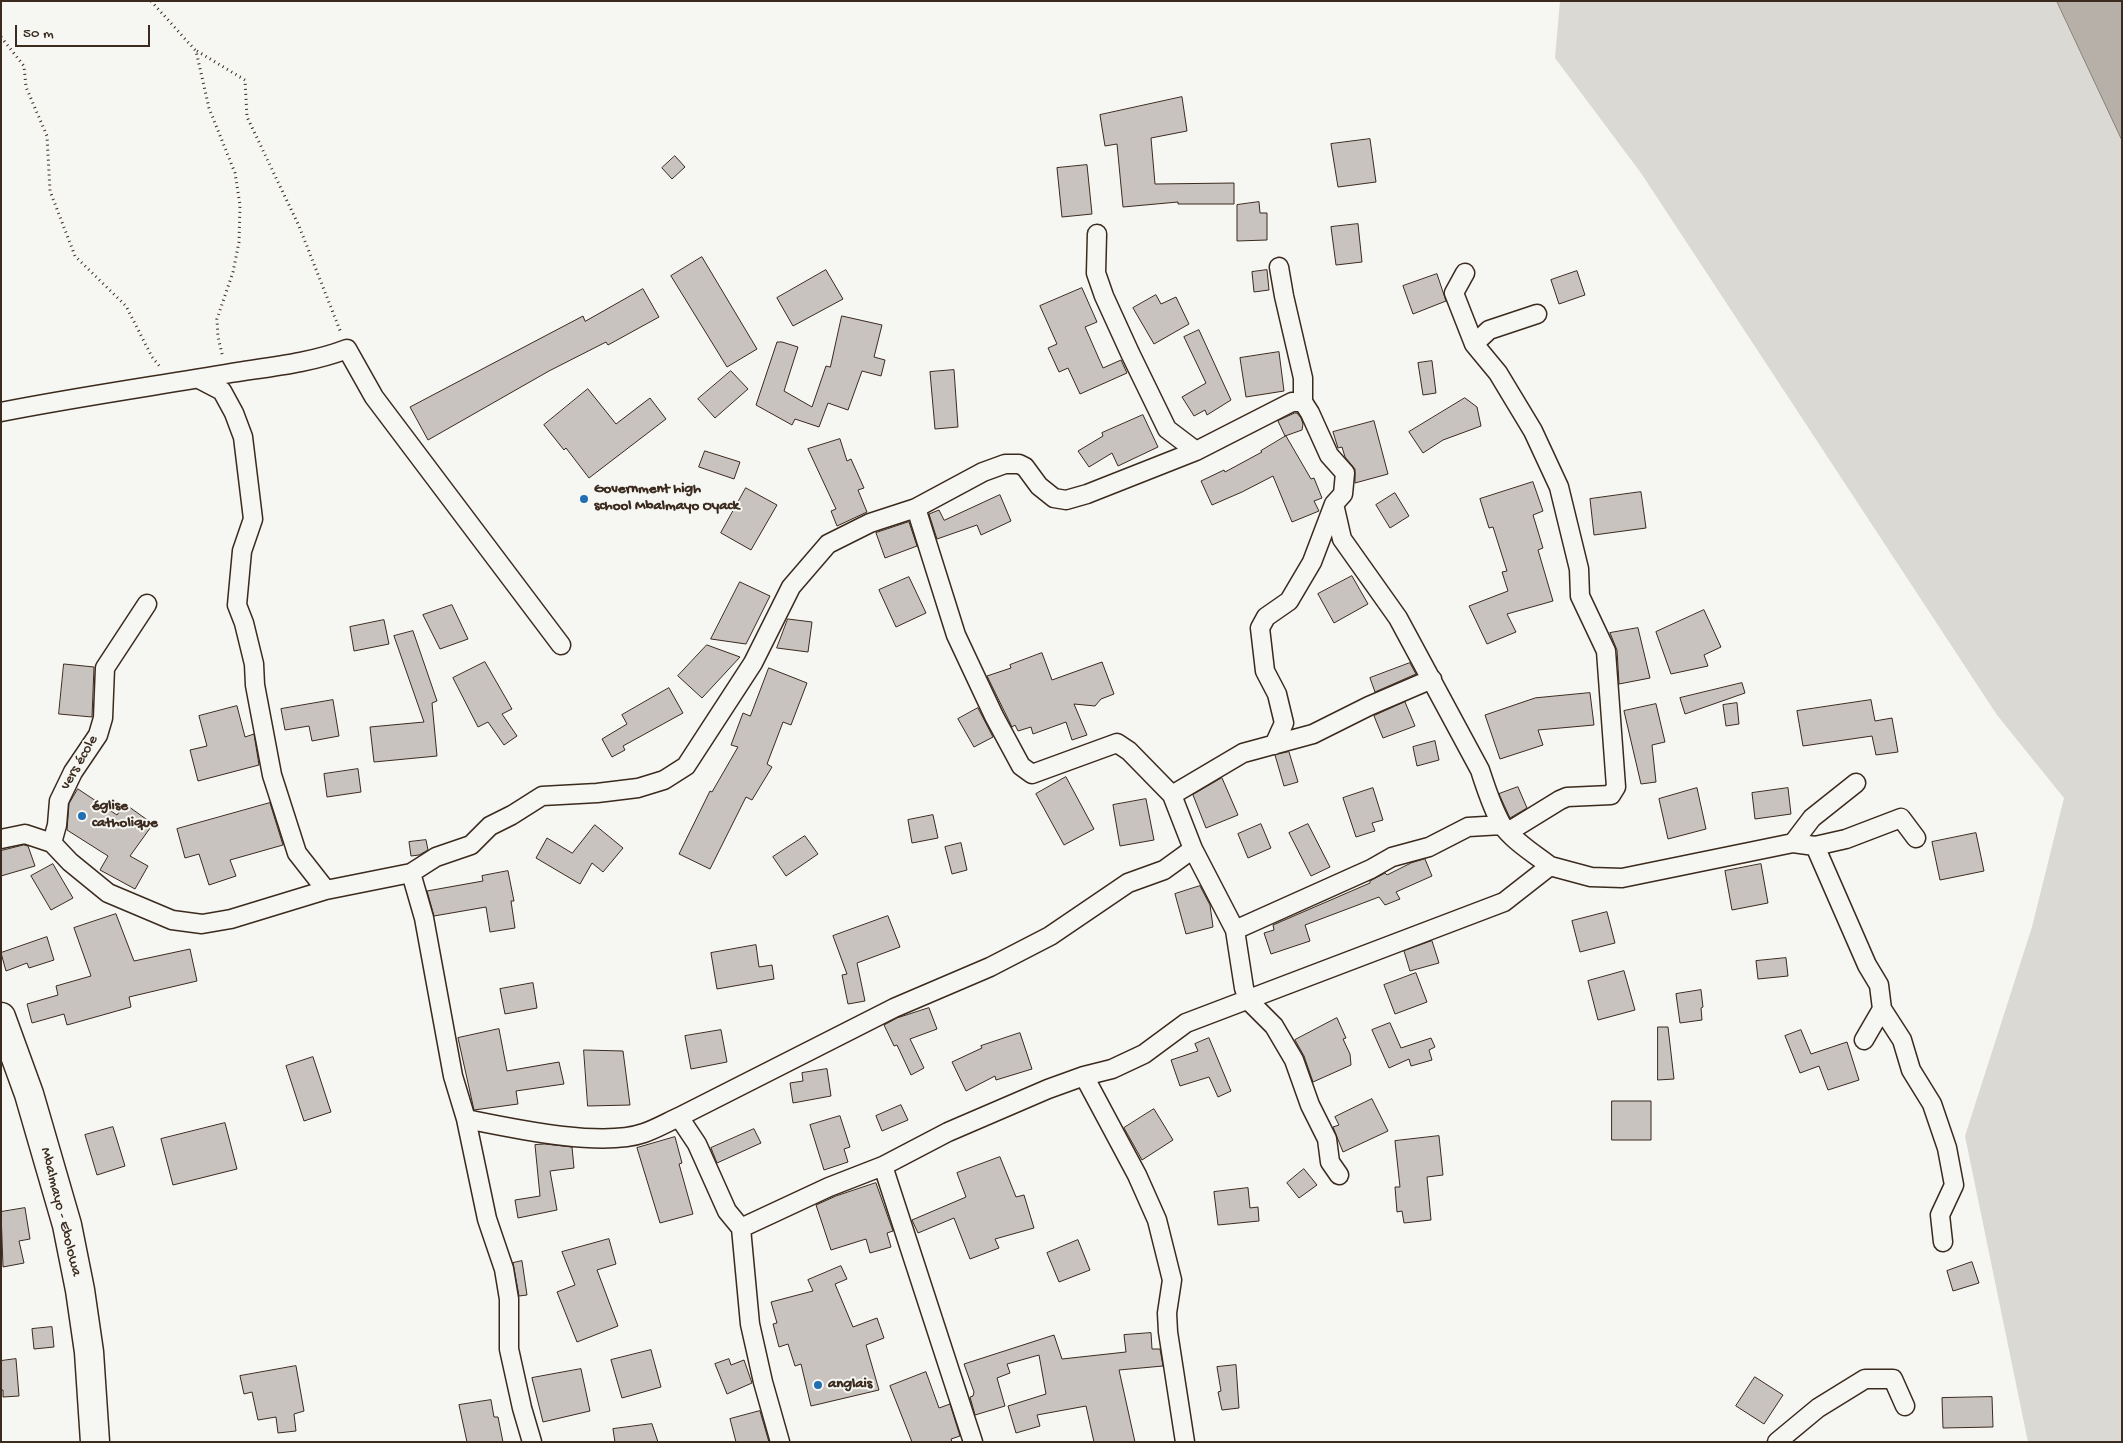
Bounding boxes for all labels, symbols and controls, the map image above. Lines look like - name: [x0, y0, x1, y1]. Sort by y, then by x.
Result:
- scale bar: [18, 15, 152, 47]
- text: 50 m: [23, 25, 54, 43]
- place label: Government high school Mbalmayo Oyack: [594, 481, 739, 516]
- marker: Government high school Mbalmayo Oyack: [578, 493, 590, 505]
- street label: vers école: [57, 732, 103, 794]
- place label: église catholique: [92, 798, 158, 833]
- marker: église catholique: [76, 810, 88, 822]
- street label: Mbalmayo - Ebolowa: [35, 1146, 85, 1278]
- place label: anglais: [828, 1376, 872, 1394]
- marker: anglais: [812, 1379, 824, 1391]

